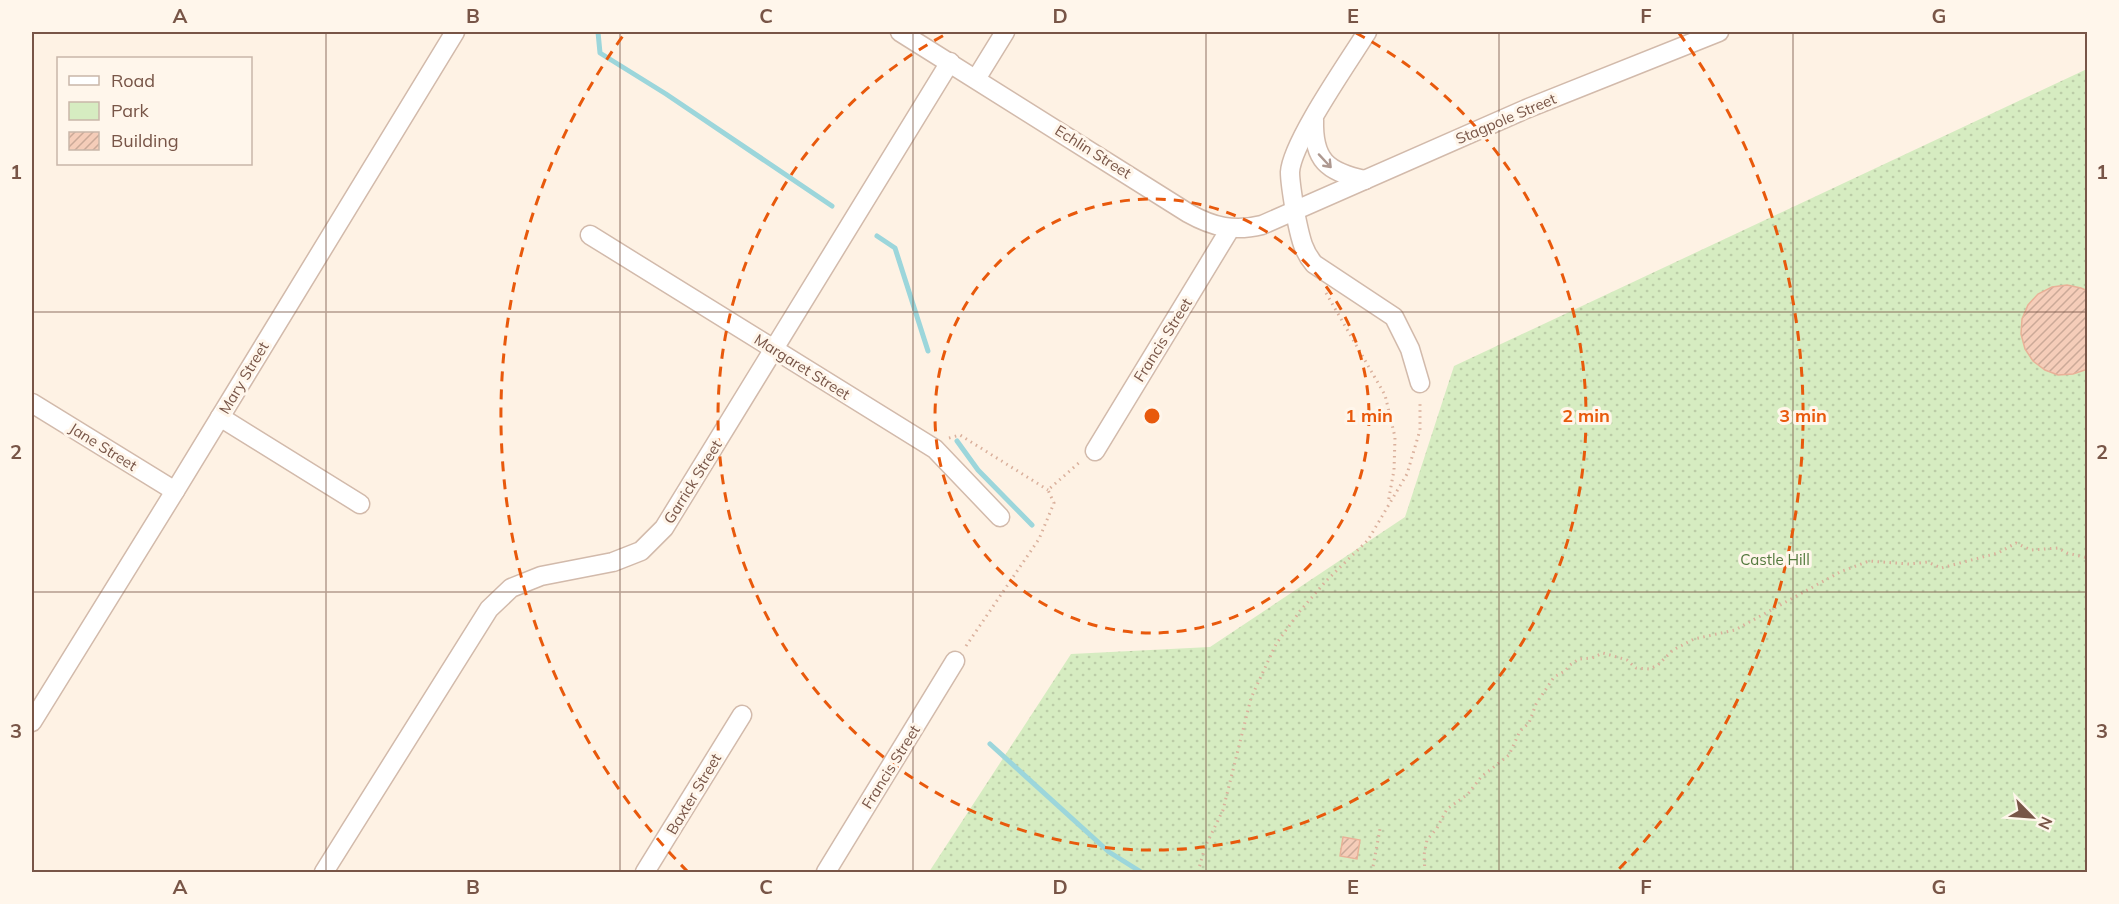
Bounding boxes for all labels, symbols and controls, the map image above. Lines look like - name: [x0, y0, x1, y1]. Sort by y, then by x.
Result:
- text: A: [173, 3, 188, 28]
- text: B: [466, 3, 480, 28]
- text: C: [759, 3, 773, 28]
- text: D: [1052, 3, 1068, 28]
- text: E: [1347, 3, 1359, 28]
- text: F: [1640, 3, 1652, 28]
- text: G: [1932, 3, 1946, 28]
- legend: [57, 57, 252, 165]
- text: Road: [111, 69, 155, 92]
- street label: Stagpole Street: [1453, 89, 1559, 148]
- text: Park: [111, 99, 150, 122]
- street label: Echlin Street: [1052, 121, 1135, 183]
- text: Building: [111, 129, 179, 152]
- one-way arrow: [1318, 153, 1332, 168]
- text: 1: [10, 159, 22, 184]
- text: 1: [2096, 159, 2108, 184]
- street label: Francis Street: [1129, 294, 1196, 385]
- street label: Margaret Street: [751, 330, 854, 404]
- street label: Mary Street: [215, 338, 273, 417]
- text: 1 min: [1345, 404, 1393, 427]
- text: 2 min: [1562, 404, 1610, 427]
- text: 3 min: [1779, 404, 1827, 427]
- centre of rings: [1142, 406, 1162, 426]
- street label: Jane Street: [66, 418, 141, 475]
- street label: Garrick Street: [659, 436, 726, 527]
- text: 2: [10, 439, 22, 464]
- text: 2: [2096, 439, 2108, 464]
- park label: Castle Hill: [1740, 550, 1810, 569]
- text: 3: [10, 718, 22, 743]
- text: 3: [2096, 718, 2108, 743]
- street label: Francis Street: [857, 721, 924, 812]
- street label: Baxter Street: [662, 750, 725, 838]
- north arrow: [2002, 787, 2062, 847]
- text: N: [2034, 814, 2057, 833]
- text: A: [173, 874, 188, 899]
- text: B: [466, 874, 480, 899]
- text: C: [759, 874, 773, 899]
- text: D: [1052, 874, 1068, 899]
- text: E: [1347, 874, 1359, 899]
- text: F: [1640, 874, 1652, 899]
- text: G: [1932, 874, 1946, 899]

